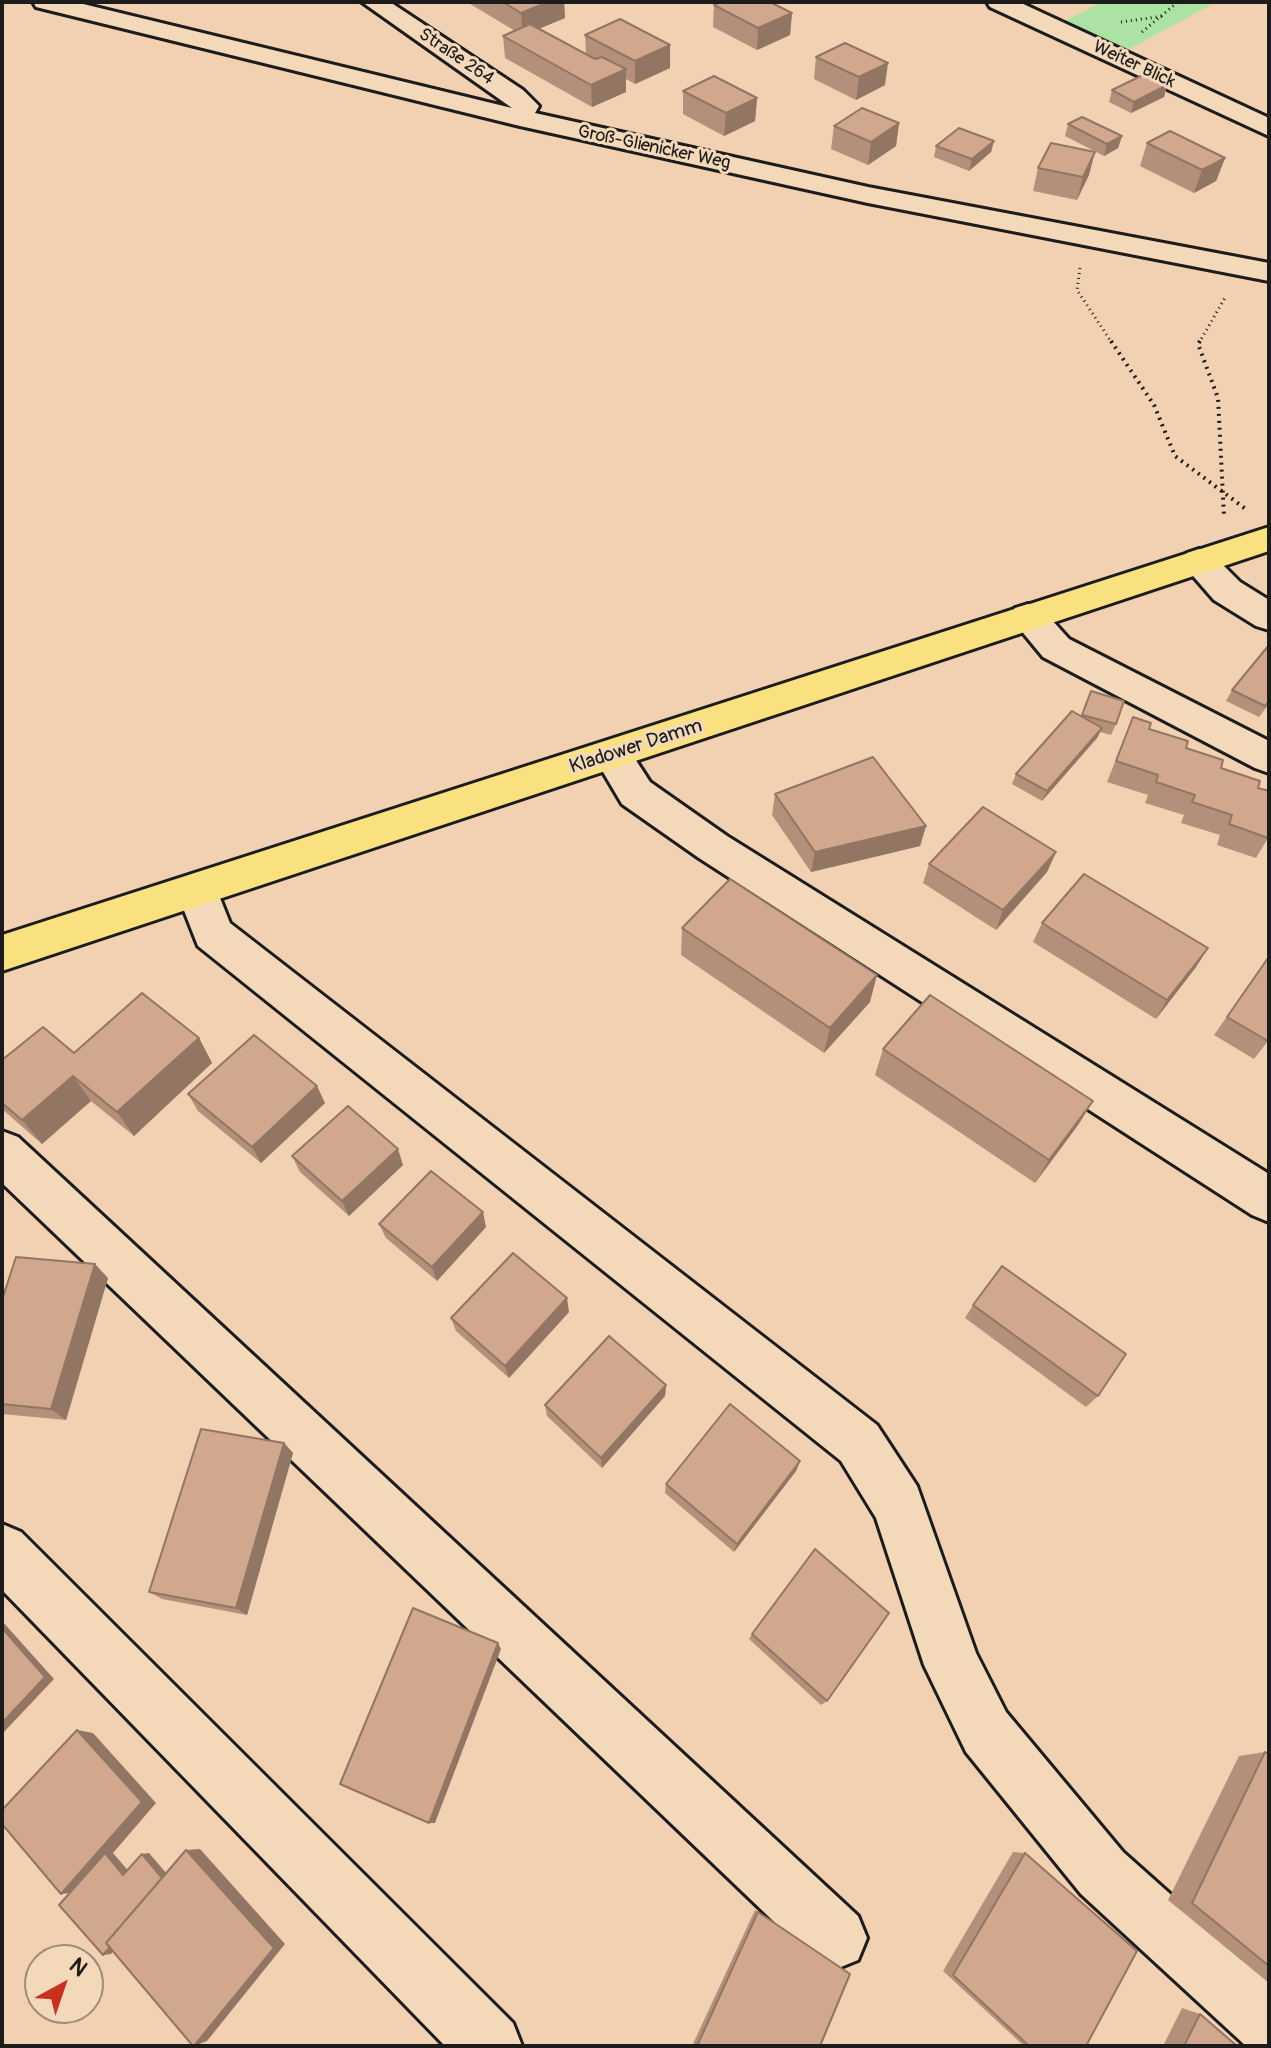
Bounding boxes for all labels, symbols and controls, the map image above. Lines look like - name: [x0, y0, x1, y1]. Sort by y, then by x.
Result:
- street label: Straße 264: [414, 24, 498, 90]
- street label: Weiter Blick: [1089, 37, 1179, 93]
- street label: Groß-Glienicker Weg: [576, 121, 732, 175]
- street label: Kladower Damm: [567, 714, 705, 780]
- north arrow: [24, 1944, 104, 2024]
- text: N: [63, 1952, 93, 1983]

